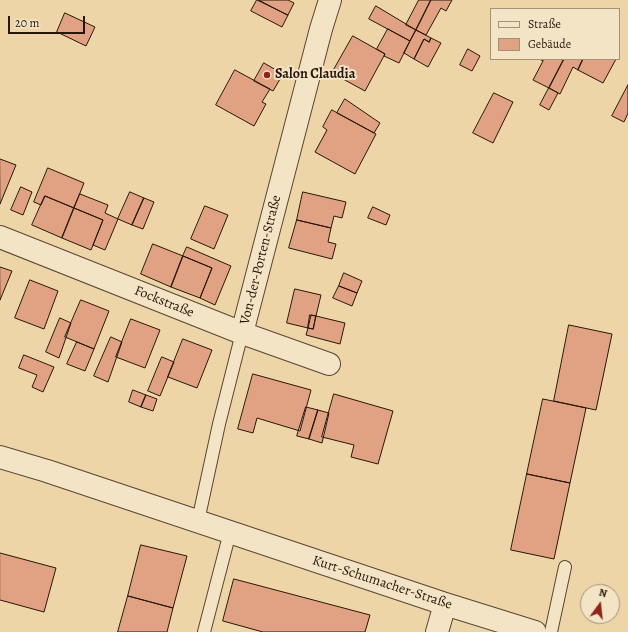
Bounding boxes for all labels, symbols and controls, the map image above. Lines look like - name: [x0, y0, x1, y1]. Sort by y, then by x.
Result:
- scale bar: [10, 8, 87, 34]
- legend: [490, 8, 620, 60]
- text: 20 m: [15, 15, 39, 31]
- text: Straße: [528, 16, 561, 32]
- text: Gebäude: [528, 36, 571, 52]
- place label: Salon Claudia: [275, 67, 355, 83]
- marker: Salon Claudia: [262, 70, 272, 80]
- street label: Von-der-Porten-Straße: [237, 194, 285, 326]
- street label: Fockstraße: [132, 282, 196, 322]
- street label: Kurt-Schumacher-Straße: [310, 552, 454, 614]
- north arrow: [580, 584, 620, 624]
- text: N: [597, 585, 609, 601]

